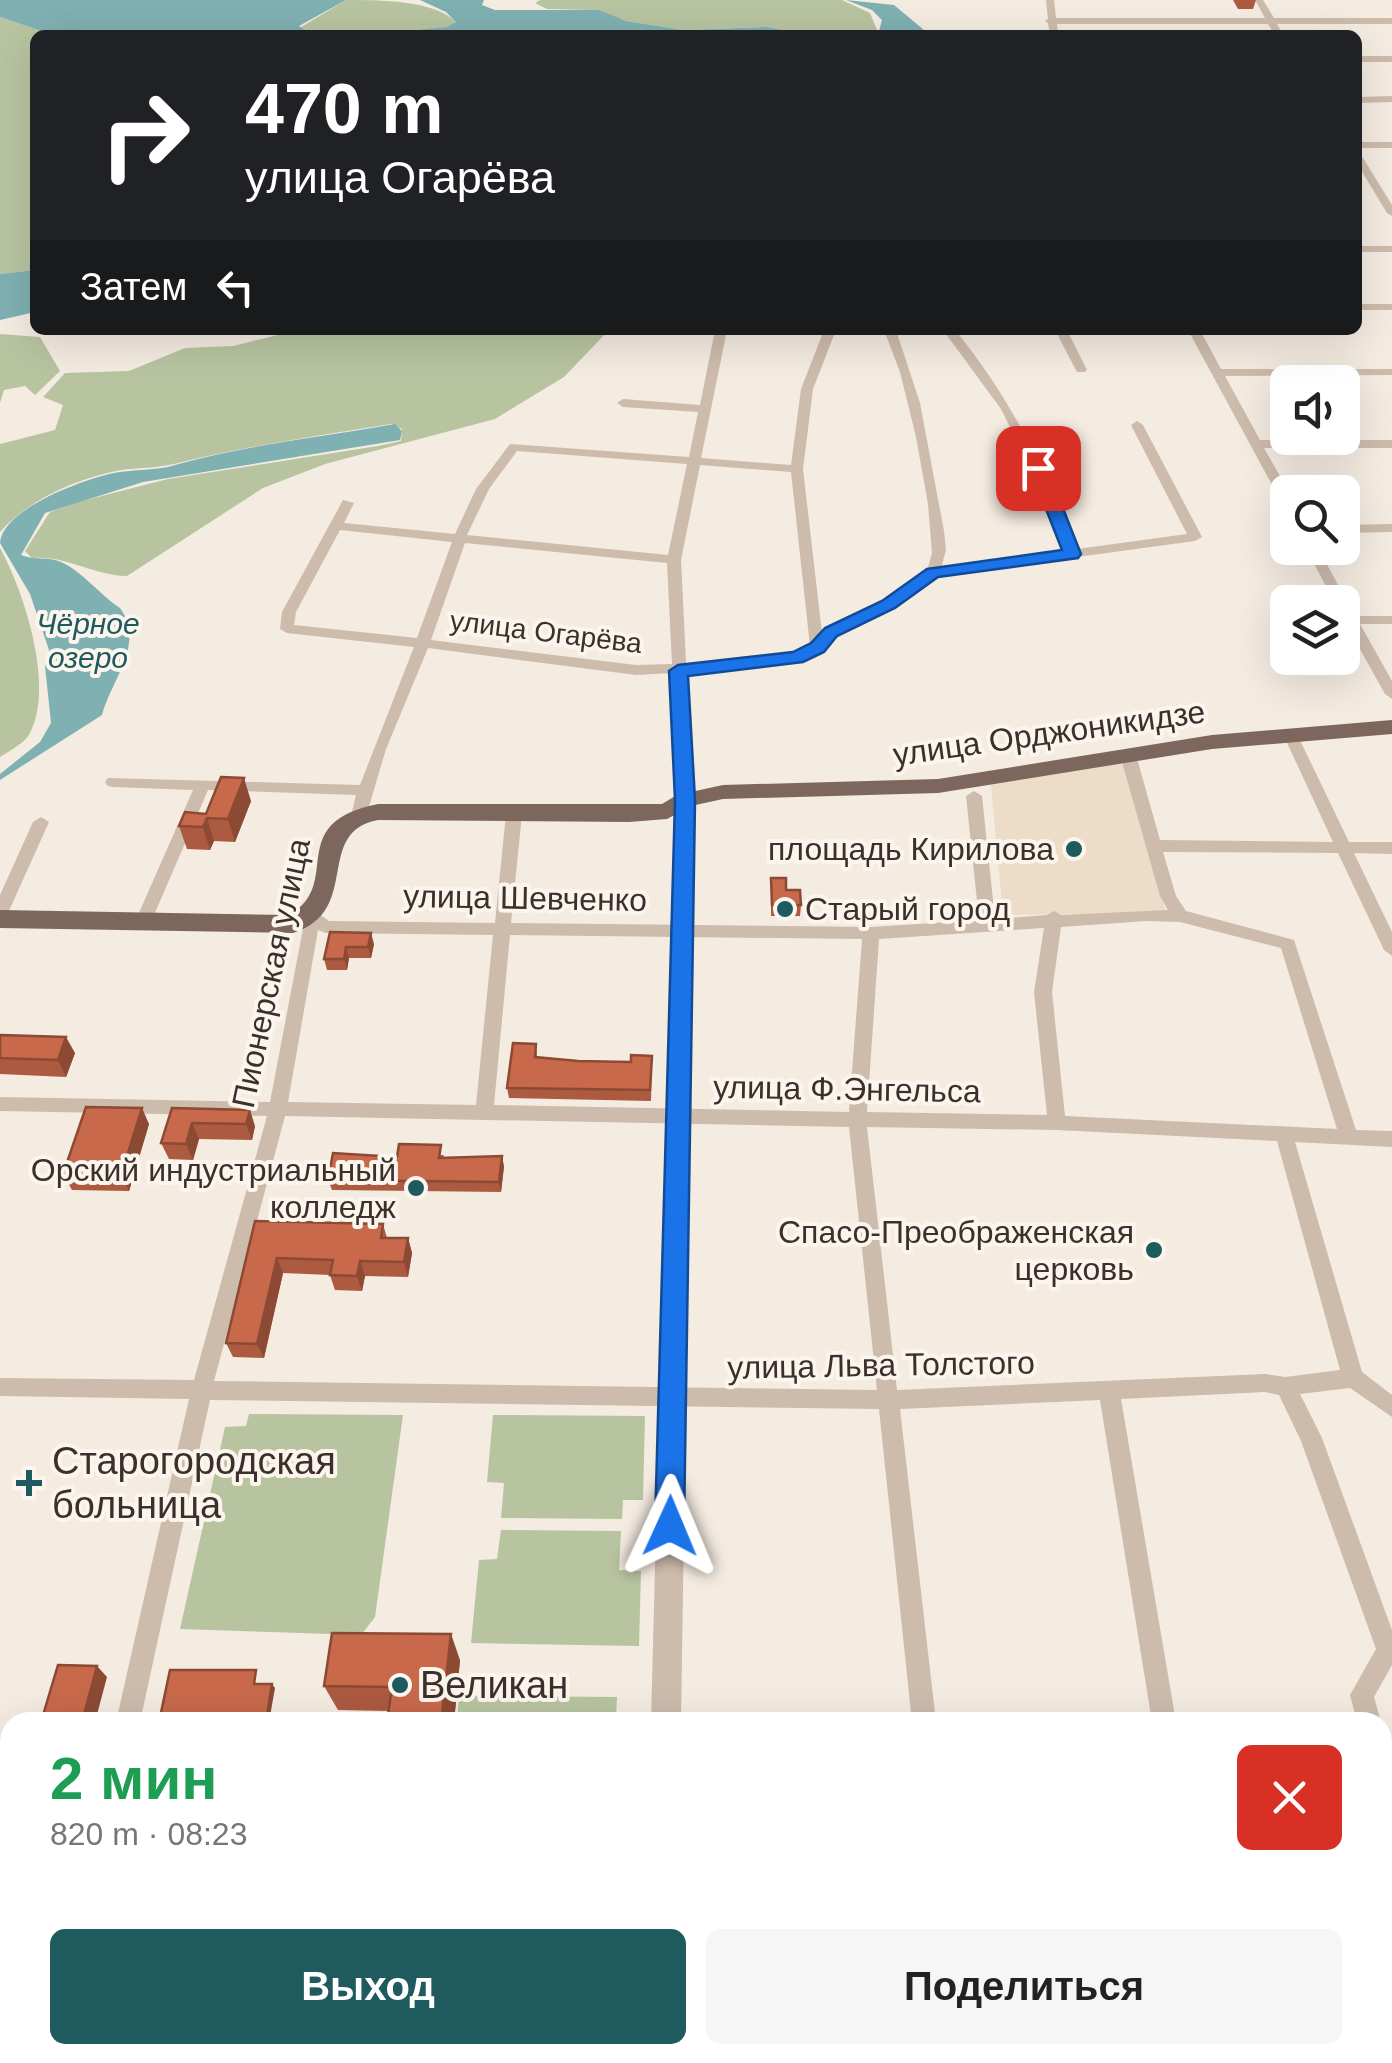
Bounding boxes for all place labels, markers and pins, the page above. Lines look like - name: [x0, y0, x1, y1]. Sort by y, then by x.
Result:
- pin: [996, 426, 1081, 511]
- place label: площадь Кирилова: [768, 831, 1054, 867]
- marker: площадь Кирилова: [1063, 838, 1085, 860]
- place label: Старый город: [805, 891, 1010, 927]
- marker: Старый город: [774, 898, 796, 920]
- place label: Орский индустриальный колледж: [31, 1152, 397, 1225]
- marker: Орский индустриальный колледж: [405, 1177, 427, 1199]
- place label: Спасо-Преображенская церковь: [778, 1214, 1134, 1287]
- marker: Спасо-Преображенская церковь: [1143, 1239, 1165, 1261]
- place label: Старогородская больница: [52, 1440, 336, 1526]
- marker: Старогородская больница: [16, 1470, 42, 1496]
- place label: Великан: [420, 1664, 568, 1706]
- marker: Великан: [389, 1674, 411, 1696]

